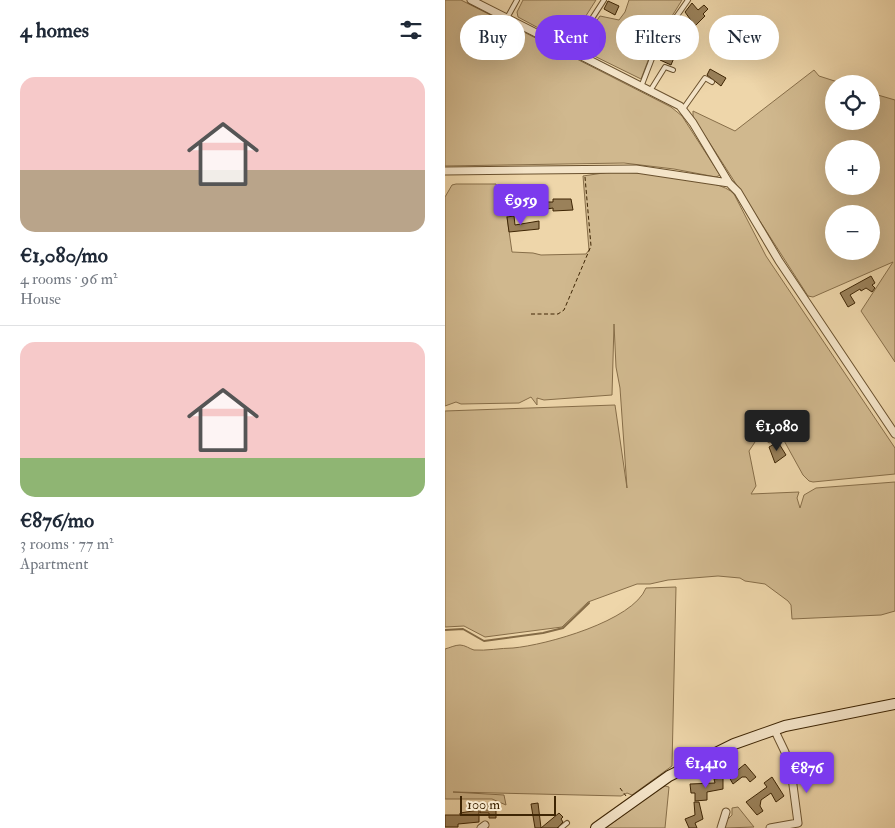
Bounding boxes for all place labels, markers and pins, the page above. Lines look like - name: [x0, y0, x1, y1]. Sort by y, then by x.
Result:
- pin: €959: [491, 184, 551, 226]
- pin: €1,080: [736, 410, 818, 452]
- pin: €1,410: [665, 746, 747, 789]
- pin: €876: [777, 752, 837, 794]

